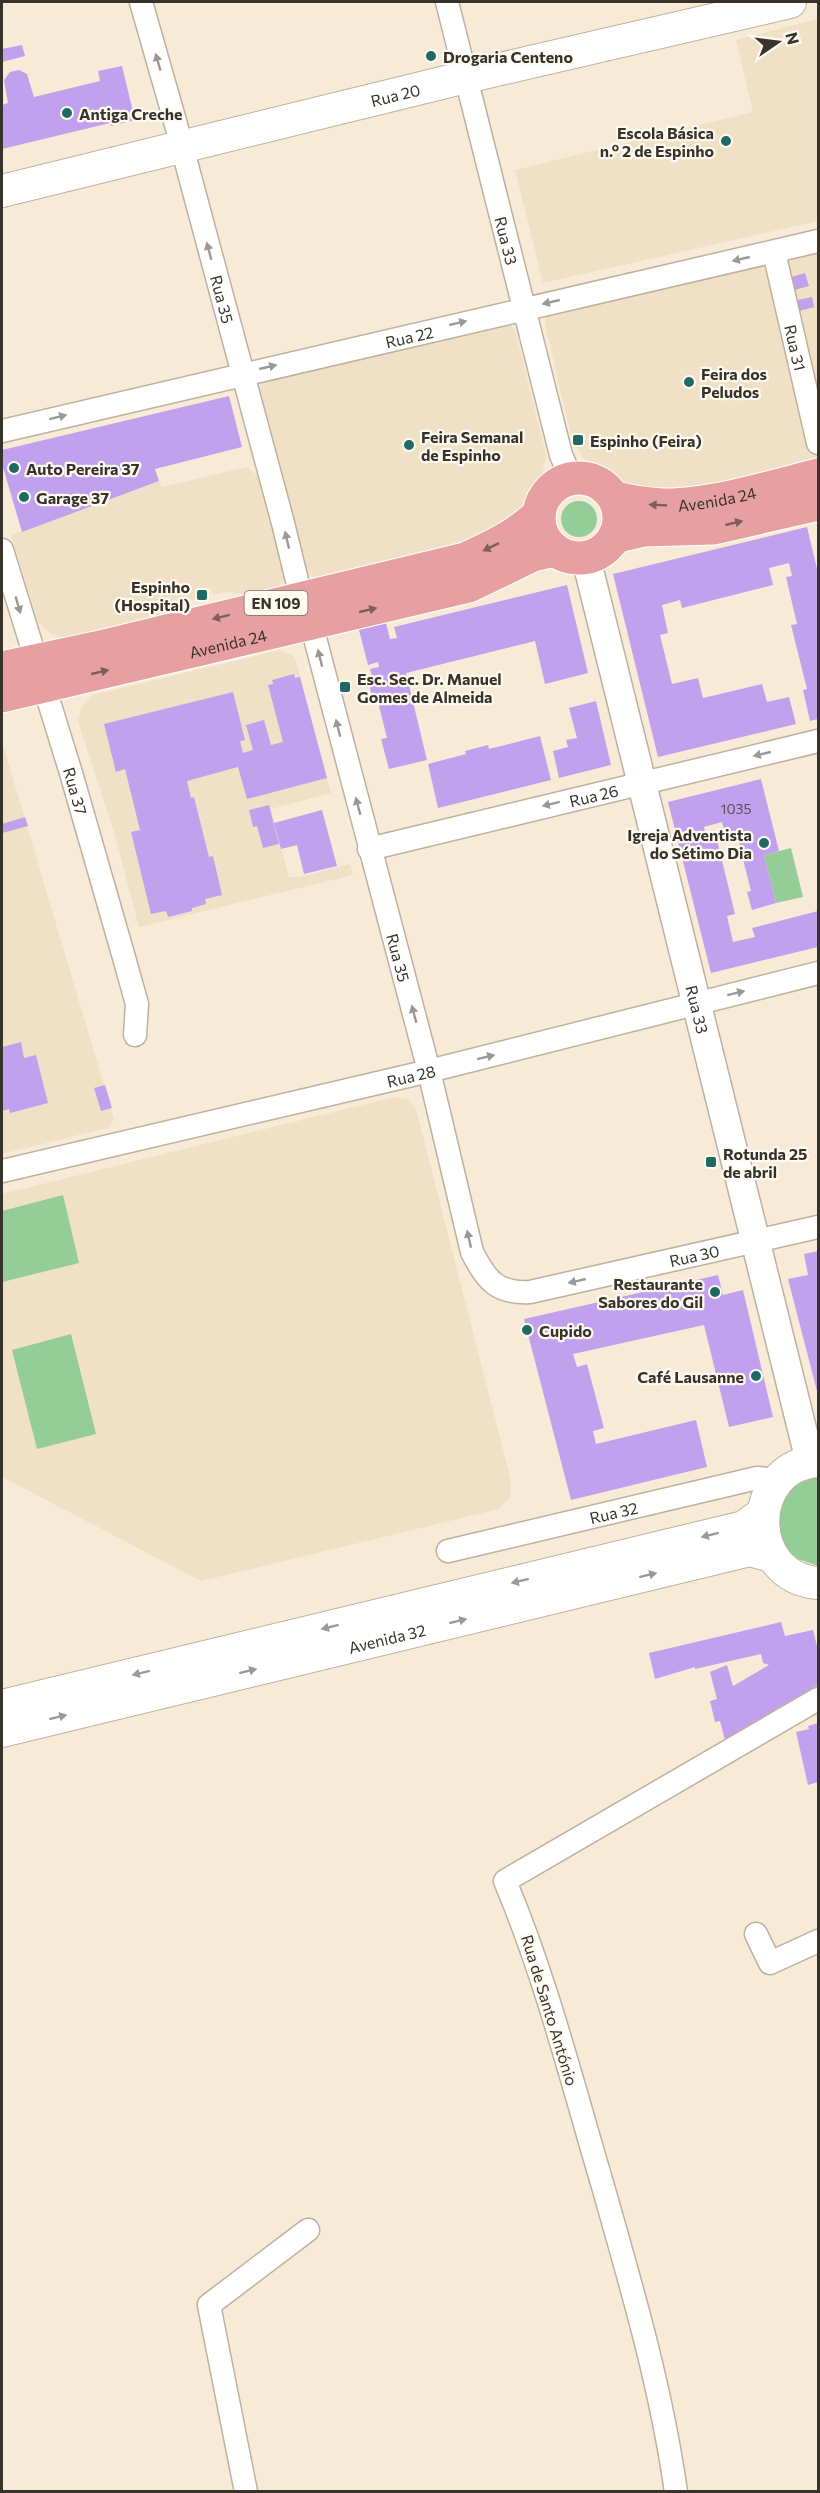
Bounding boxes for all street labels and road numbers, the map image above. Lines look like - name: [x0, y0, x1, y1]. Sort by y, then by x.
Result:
- street label: Rua 20: [369, 79, 422, 110]
- street label: Rua 33: [492, 214, 522, 267]
- street label: Rua 35: [207, 273, 238, 325]
- street label: Rua 22: [383, 321, 435, 351]
- street label: Rua 31: [781, 322, 811, 373]
- street label: Avenida 24: [677, 482, 758, 514]
- road number: EN 109: [244, 591, 308, 615]
- street label: Avenida 24: [187, 624, 269, 661]
- street label: Rua 37: [60, 765, 92, 817]
- street label: Rua 26: [567, 780, 620, 810]
- street label: Rua 35: [384, 931, 415, 984]
- street label: Rua 33: [683, 983, 713, 1036]
- street label: Rua 28: [385, 1060, 437, 1090]
- street label: Rua 30: [667, 1240, 721, 1270]
- street label: Rua 32: [587, 1497, 640, 1527]
- street label: Avenida 32: [346, 1619, 428, 1656]
- street label: Rua de Santo António: [518, 1932, 582, 2088]

